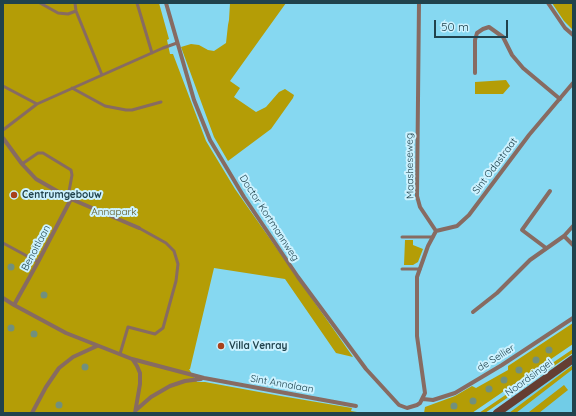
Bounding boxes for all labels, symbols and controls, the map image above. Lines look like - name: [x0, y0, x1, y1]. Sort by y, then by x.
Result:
- scale bar: [436, 12, 510, 38]
- text: 50 m: [441, 19, 469, 34]
- street label: Maasheseweg: [403, 133, 417, 199]
- street label: Sint Odastraat: [470, 136, 520, 196]
- street label: Doctor Kortmannweg: [237, 173, 301, 263]
- place label: Centrumgebouw: [22, 189, 102, 201]
- marker: Centrumgebouw: [9, 190, 19, 200]
- park label: Annapark: [91, 206, 137, 218]
- street label: Benoitlaan: [19, 223, 53, 273]
- place label: Villa Venray: [229, 340, 287, 352]
- marker: Villa Venray: [216, 341, 226, 351]
- street label: de Seilier: [475, 342, 517, 374]
- street label: Noordsingel: [503, 357, 555, 399]
- street label: Sint Annalaan: [249, 373, 315, 395]

